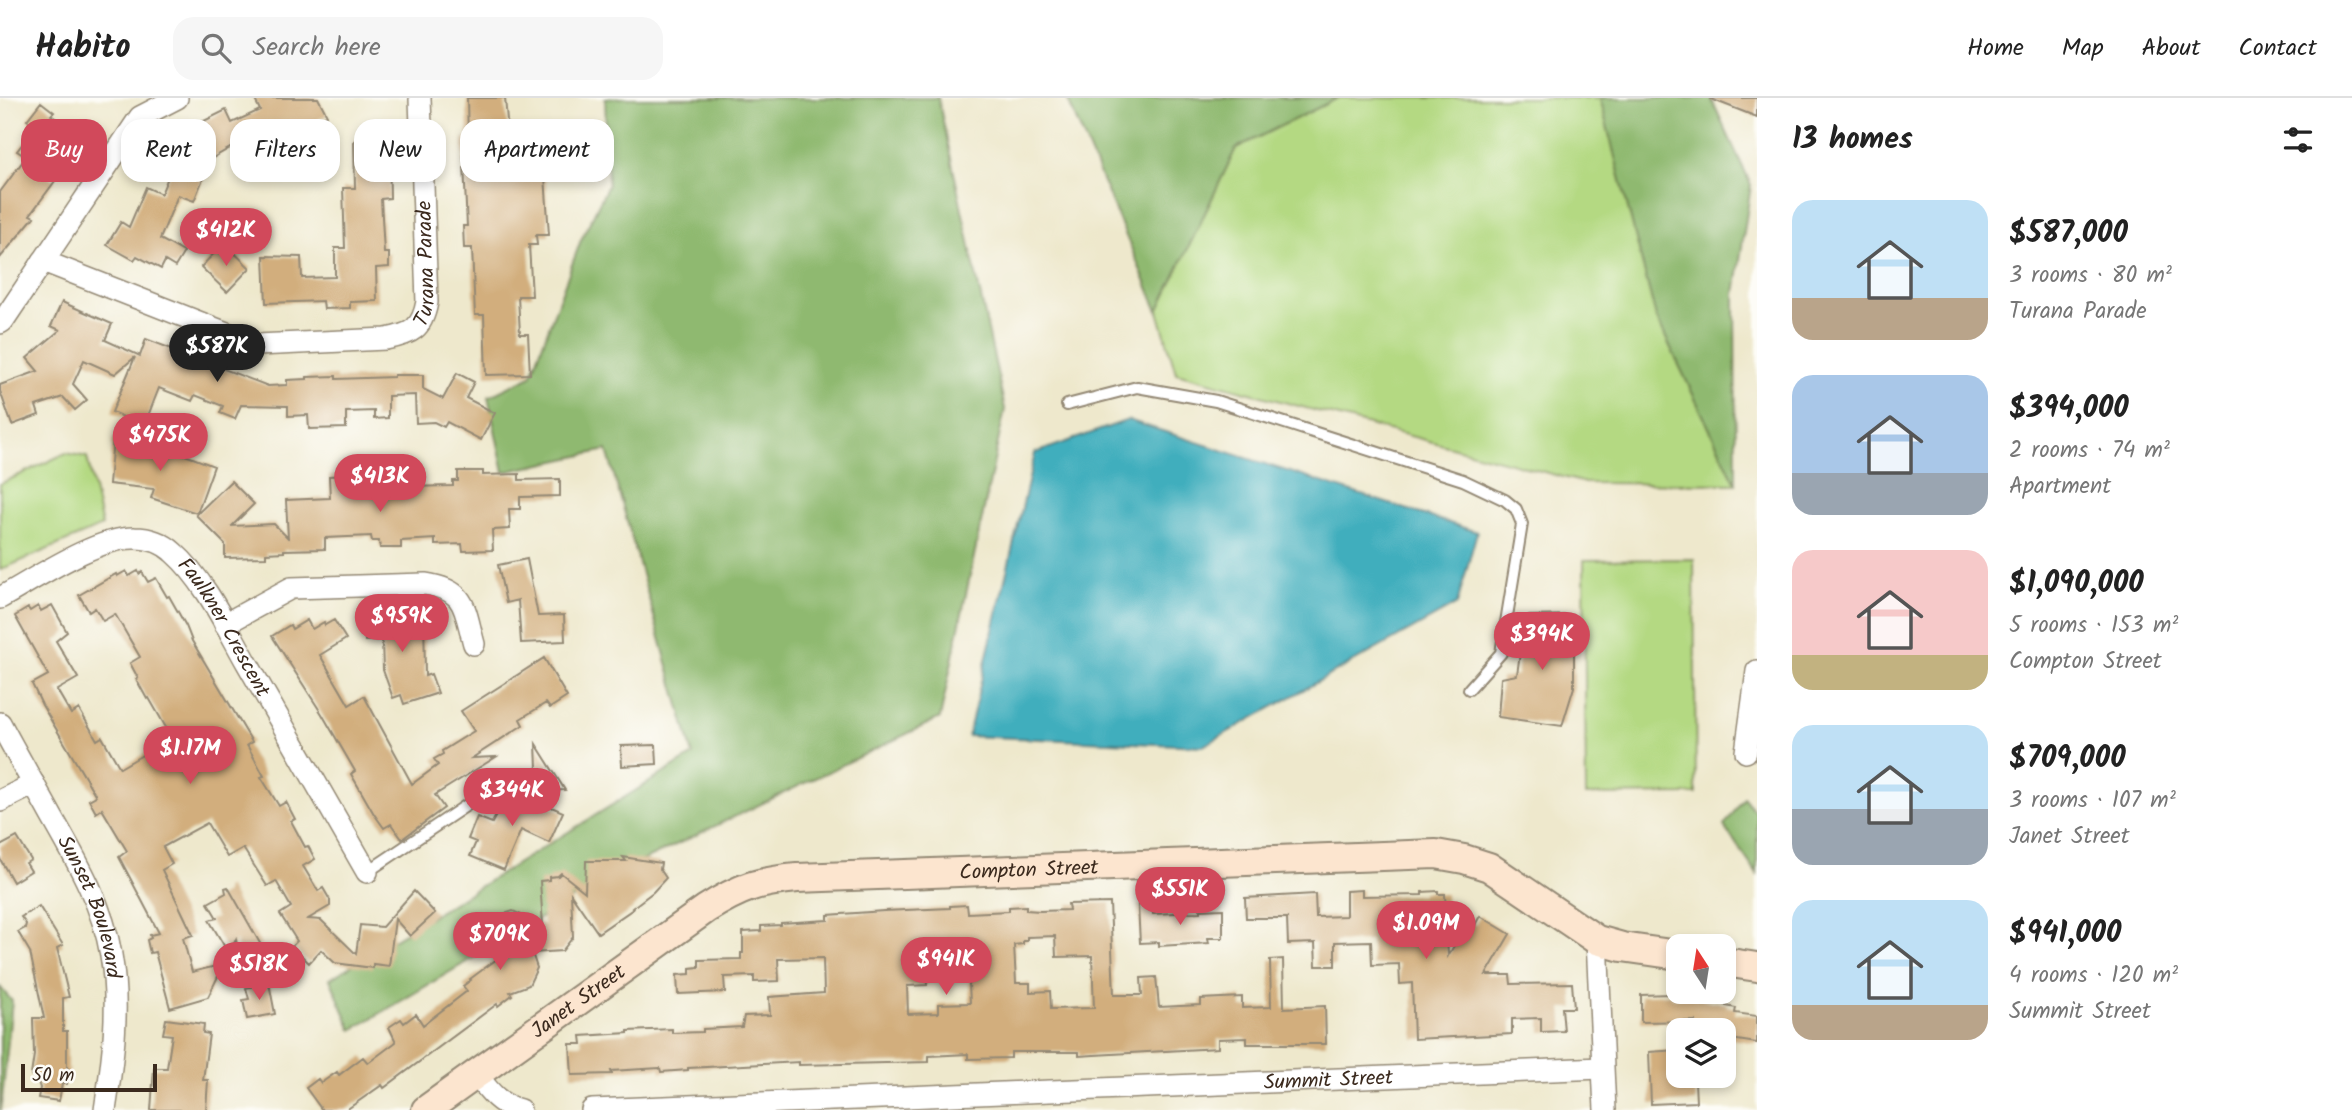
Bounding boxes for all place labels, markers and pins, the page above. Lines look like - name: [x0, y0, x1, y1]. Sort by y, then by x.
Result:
- pin: $412K: [177, 208, 275, 268]
- pin: $587K: [168, 324, 266, 384]
- pin: $475K: [111, 414, 209, 473]
- pin: $413K: [331, 454, 429, 514]
- pin: $959K: [353, 594, 451, 654]
- pin: $394K: [1493, 612, 1591, 672]
- pin: $1.17M: [133, 726, 247, 786]
- pin: $344K: [463, 768, 561, 828]
- pin: $551K: [1131, 868, 1229, 927]
- pin: $1.09M: [1369, 902, 1483, 961]
- pin: $709K: [451, 912, 549, 972]
- pin: $941K: [897, 937, 995, 997]
- pin: $518K: [210, 942, 308, 1002]

